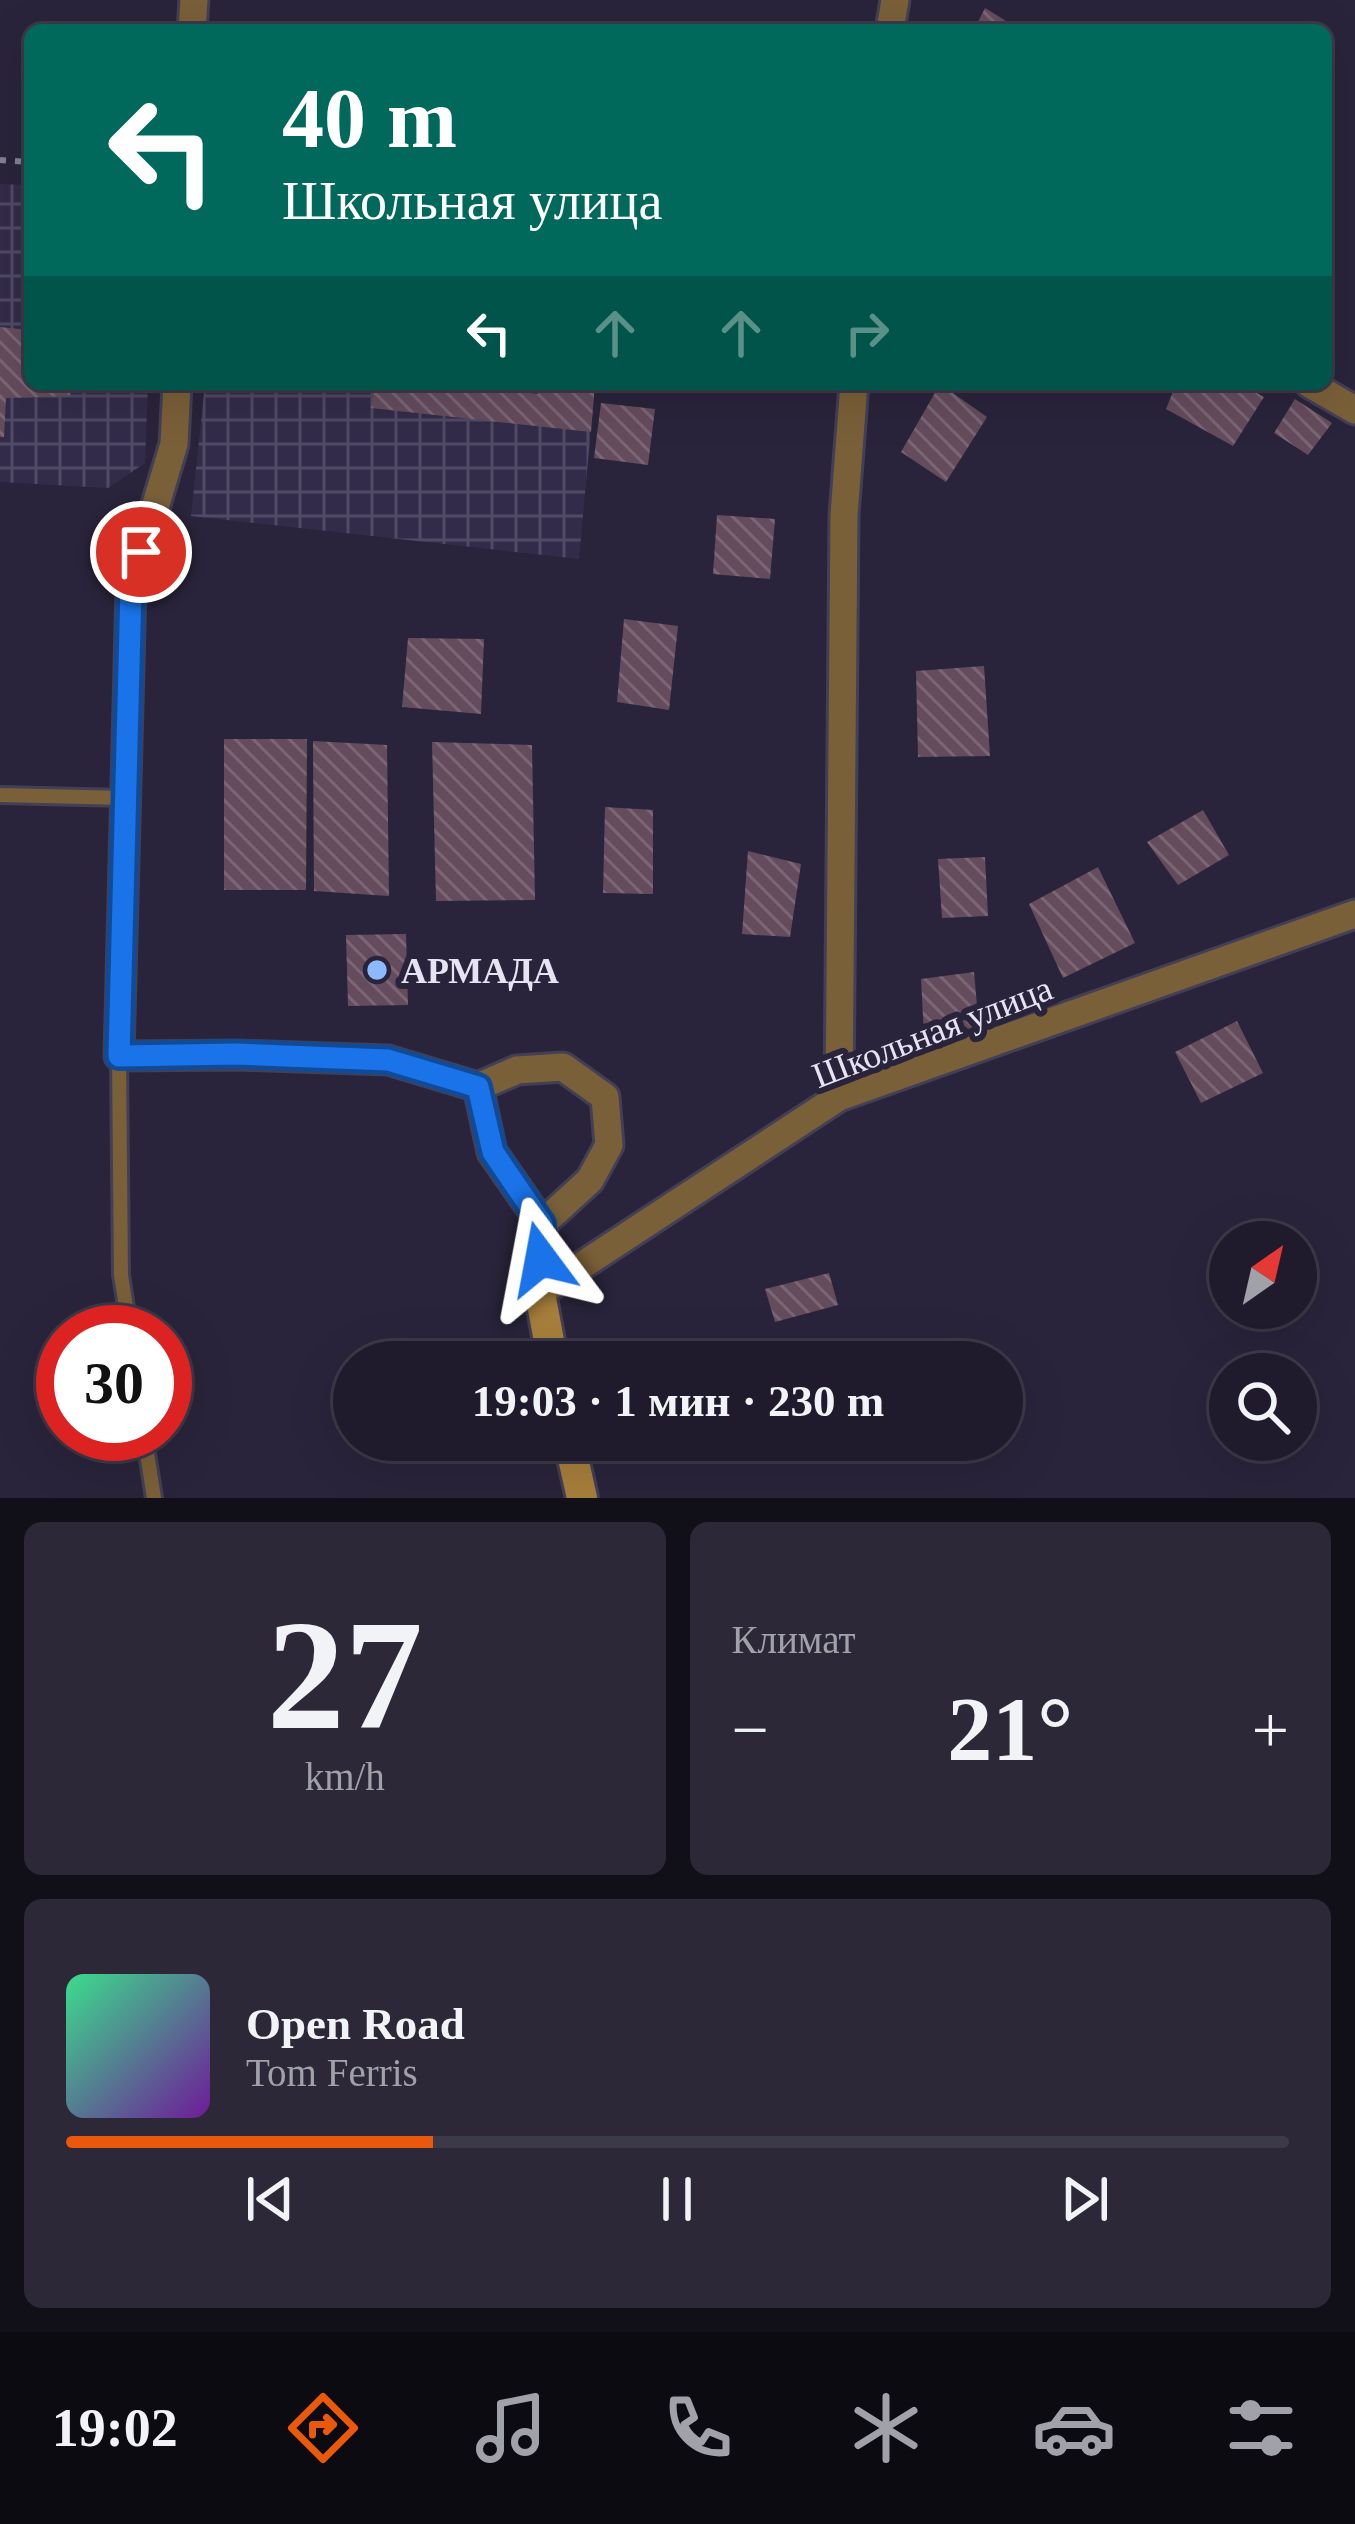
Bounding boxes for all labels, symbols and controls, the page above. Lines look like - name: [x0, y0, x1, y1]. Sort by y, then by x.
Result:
- icon: left: [84, 72, 240, 228]
- text: 40 m: [282, 72, 457, 165]
- text: Школьная улица: [282, 171, 662, 231]
- icon: left: [456, 300, 522, 366]
- icon: ahead: [582, 300, 648, 366]
- icon: ahead: [708, 300, 774, 366]
- icon: right: [834, 300, 900, 366]
- pin: [90, 501, 192, 603]
- icon: arrive: [108, 519, 174, 585]
- place label: АРМАДА: [401, 951, 559, 991]
- marker: АРМАДА: [364, 957, 390, 983]
- street label: Школьная улица: [807, 968, 1058, 1096]
- position arrow: [478, 1196, 604, 1322]
- north arrow: [1209, 1221, 1317, 1329]
- map controls: [1209, 1221, 1317, 1461]
- speed limit sign: 30: [36, 1305, 192, 1461]
- button: search: [1209, 1353, 1317, 1461]
- text: 19:03 · 1 мин · 230 m: [472, 1376, 884, 1426]
- text: 27: [267, 1589, 423, 1762]
- text: Климат: [732, 1618, 856, 1661]
- text: 21°: [947, 1680, 1073, 1779]
- text: −: [732, 1693, 769, 1766]
- text: +: [1252, 1693, 1289, 1766]
- text: km/h: [305, 1755, 385, 1798]
- text: Open Road: [246, 1999, 465, 2049]
- text: Tom Ferris: [246, 2051, 418, 2094]
- icon: previous: [237, 2166, 303, 2232]
- icon: pause: [644, 2166, 710, 2232]
- icon: next: [1052, 2166, 1118, 2232]
- icon: directions: [281, 2386, 365, 2470]
- icon: music: [469, 2386, 553, 2470]
- icon: phone: [656, 2386, 740, 2470]
- icon: climate: [844, 2386, 928, 2470]
- icon: car: [1032, 2386, 1116, 2470]
- icon: filters: [1219, 2386, 1303, 2470]
- text: 19:02: [52, 2398, 178, 2458]

